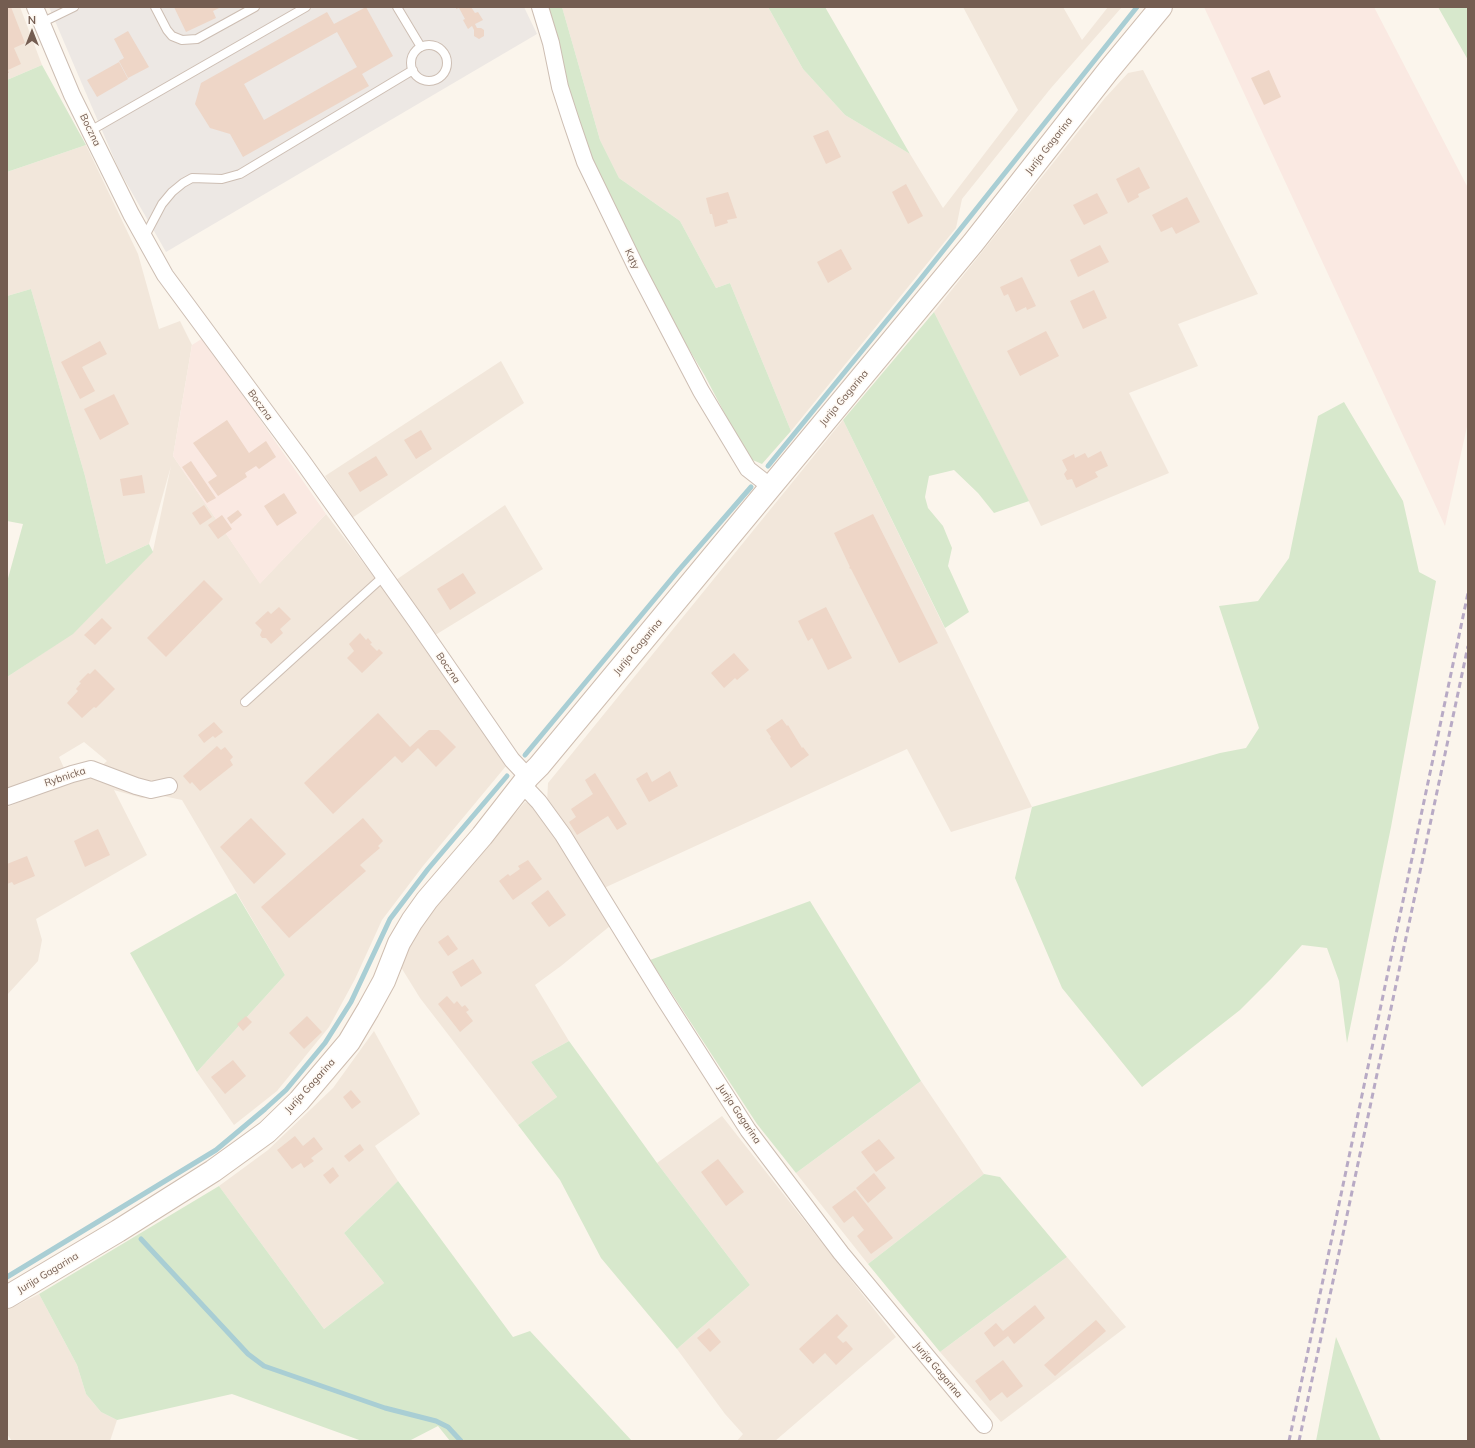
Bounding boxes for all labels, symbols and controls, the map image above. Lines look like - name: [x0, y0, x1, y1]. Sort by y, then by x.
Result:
- north arrow: [12, 12, 52, 52]
- text: N: [28, 13, 36, 27]
- street label: Boczna: [77, 112, 103, 148]
- street label: Jurija Gagarina: [1023, 115, 1075, 177]
- street label: Kąty: [622, 247, 642, 271]
- street label: Jurija Gagarina: [817, 368, 871, 428]
- street label: Boczna: [245, 388, 275, 422]
- street label: Jurija Gagarina: [611, 617, 665, 677]
- street label: Boczna: [433, 650, 463, 686]
- street label: Rybnicka: [43, 765, 87, 789]
- street label: Jurija Gagarina: [282, 1056, 338, 1116]
- street label: Jurija Gagarina: [715, 1082, 763, 1146]
- street label: Jurija Gagarina: [15, 1250, 81, 1296]
- street label: Jurija Gagarina: [911, 1340, 965, 1400]

